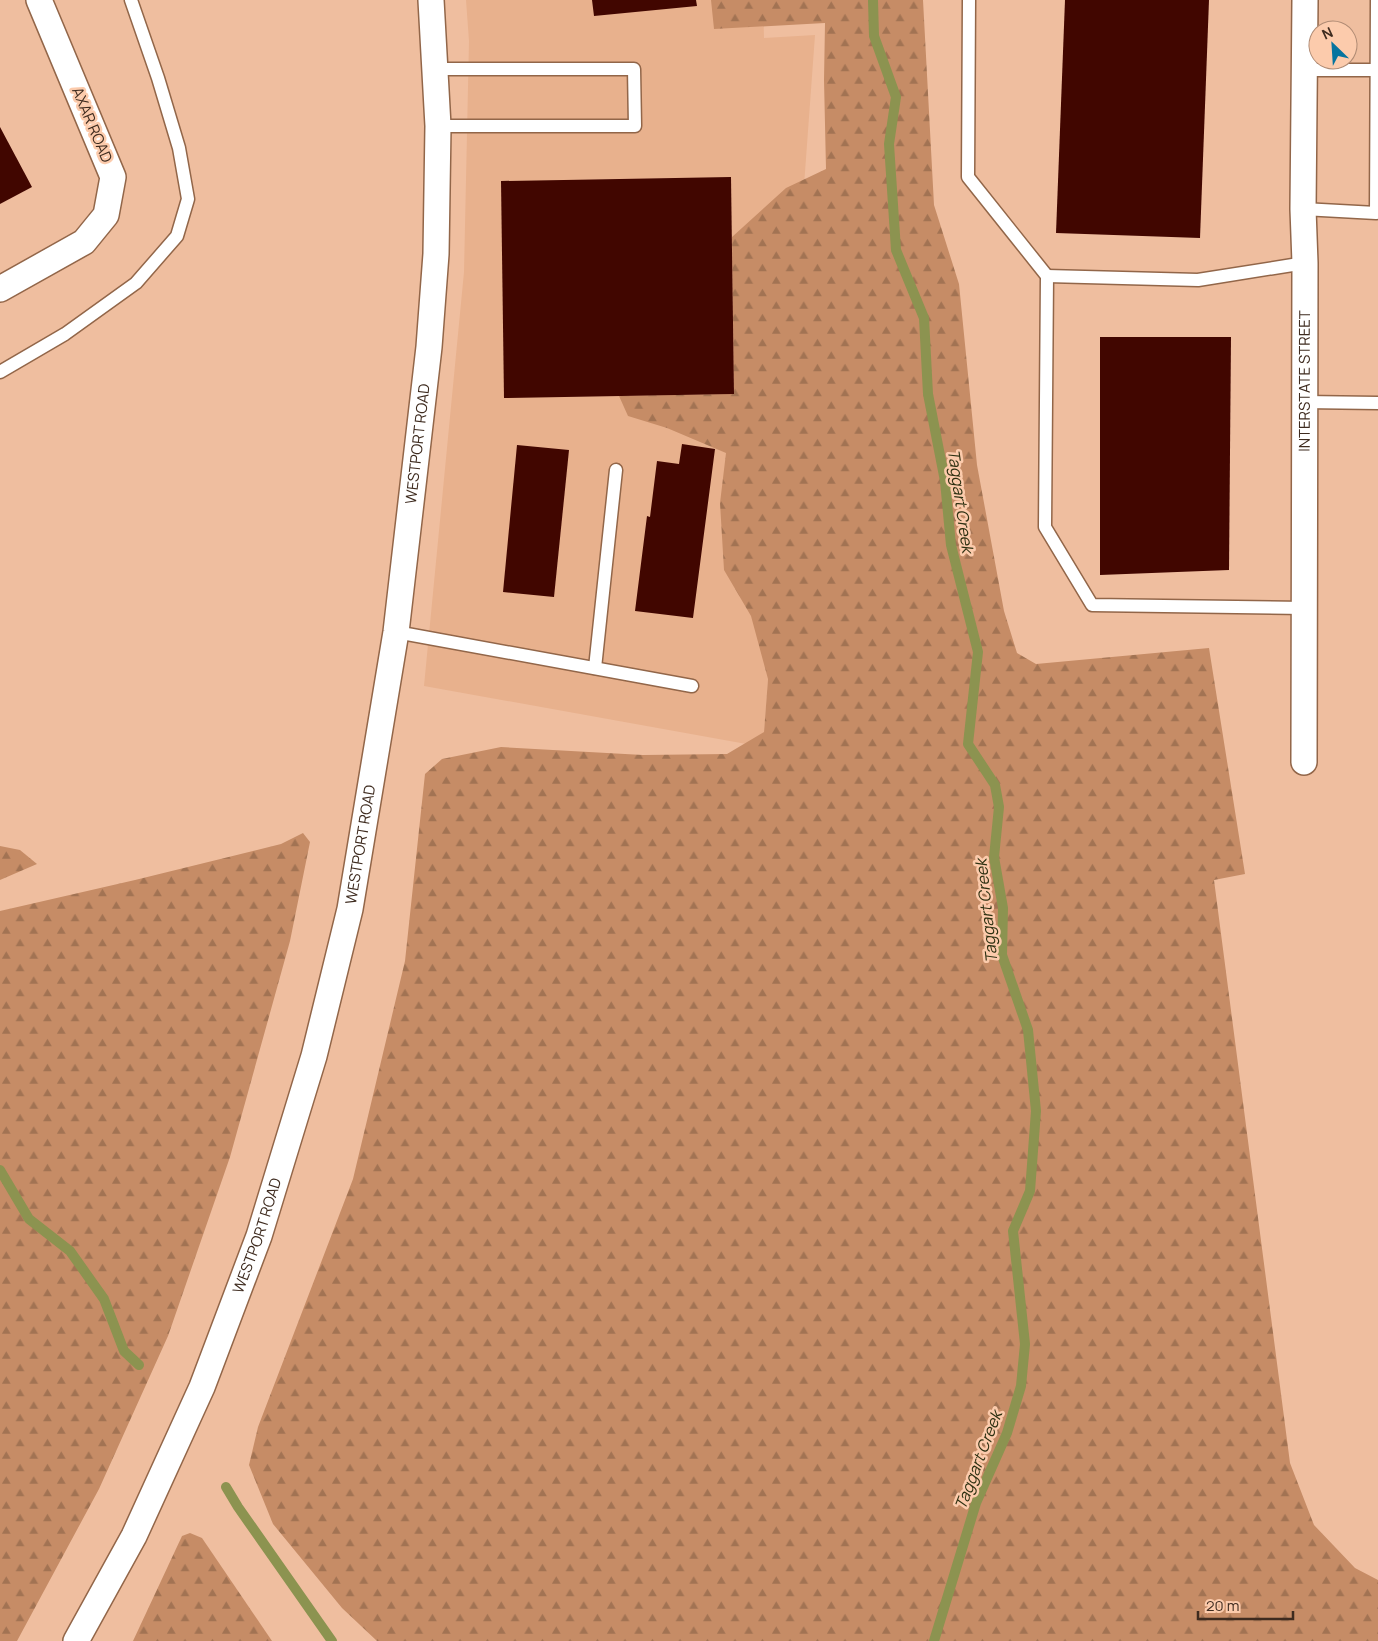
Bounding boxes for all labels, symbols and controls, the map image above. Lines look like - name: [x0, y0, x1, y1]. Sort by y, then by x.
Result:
- north arrow: [1308, 20, 1358, 70]
- text: N: [1319, 22, 1336, 44]
- street label: AXAR ROAD: [67, 84, 118, 166]
- street label: INTERSTATE STREET: [1294, 310, 1315, 452]
- street label: WESTPORT ROAD: [400, 382, 435, 505]
- water label: Taggart Creek: [943, 448, 979, 556]
- street label: WESTPORT ROAD: [340, 783, 380, 906]
- water label: Taggart Creek: [969, 856, 1002, 964]
- street label: WESTPORT ROAD: [227, 1175, 286, 1296]
- water label: Taggart Creek: [949, 1405, 1008, 1513]
- scale bar: [1198, 1588, 1293, 1620]
- text: 20 m: [1206, 1595, 1239, 1616]

